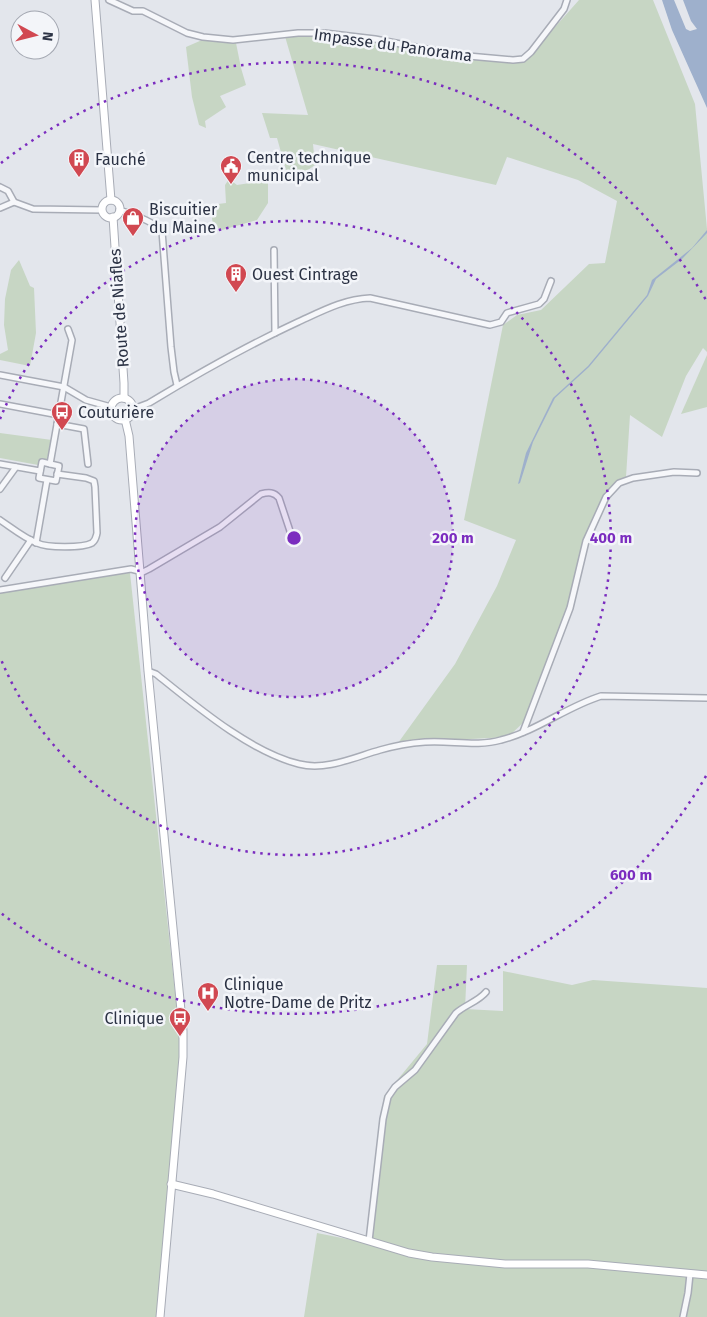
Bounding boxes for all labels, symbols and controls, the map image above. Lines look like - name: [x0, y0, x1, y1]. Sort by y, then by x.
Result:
- north arrow: [10, 10, 60, 60]
- street label: Impasse du Panorama: [313, 24, 473, 66]
- text: N: [38, 31, 56, 42]
- building icon: Fauché: [67, 147, 91, 178]
- place label: Centre technique municipal: [247, 148, 371, 185]
- place label: Fauché: [95, 150, 146, 169]
- public building icon: Centre technique municipal: [219, 154, 243, 185]
- place label: Biscuitier du Maine: [149, 200, 218, 237]
- shop icon: Biscuitier du Maine: [121, 206, 145, 237]
- street label: Route de Niafles: [105, 248, 133, 368]
- building icon: Ouest Cintrage: [224, 262, 248, 293]
- place label: Ouest Cintrage: [252, 265, 358, 284]
- bus stop icon: Couturière: [50, 400, 74, 431]
- place label: Couturière: [78, 403, 154, 422]
- centre of rings: [285, 529, 303, 547]
- text: 200 m: [432, 529, 474, 547]
- text: 400 m: [590, 529, 632, 547]
- text: 600 m: [610, 866, 652, 884]
- place label: Clinique Notre-Dame de Pritz: [224, 975, 371, 1012]
- hospital icon: Clinique Notre-Dame de Pritz: [196, 981, 220, 1012]
- bus stop icon: Clinique: [168, 1006, 192, 1037]
- place label: Clinique: [105, 1009, 164, 1028]

